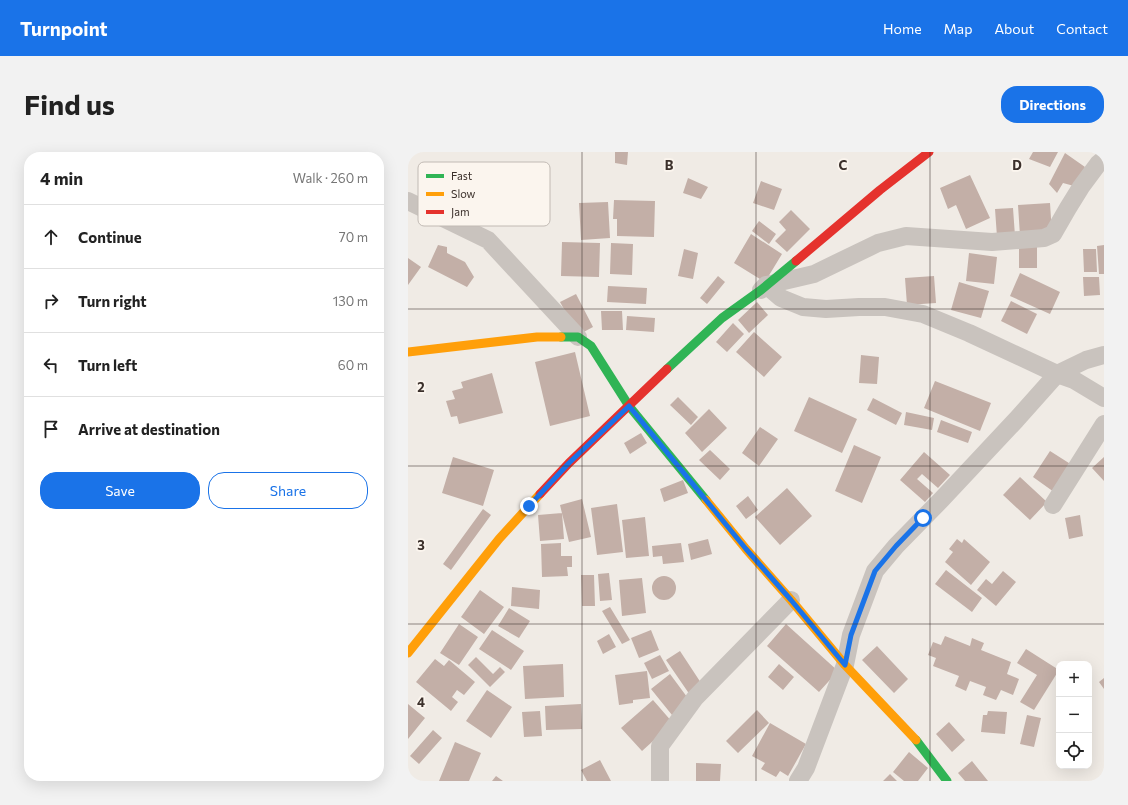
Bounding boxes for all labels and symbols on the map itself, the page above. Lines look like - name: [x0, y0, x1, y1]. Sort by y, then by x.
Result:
- text: B: [665, 157, 674, 173]
- text: C: [839, 157, 848, 173]
- text: D: [1012, 157, 1022, 173]
- legend: [418, 162, 550, 226]
- text: Fast: [451, 169, 473, 182]
- text: Slow: [451, 187, 476, 200]
- text: Jam: [451, 205, 470, 219]
- text: 2: [417, 379, 425, 395]
- route end: [520, 497, 538, 515]
- route start: [914, 509, 932, 527]
- text: 3: [417, 537, 425, 553]
- text: 4: [417, 694, 425, 710]

